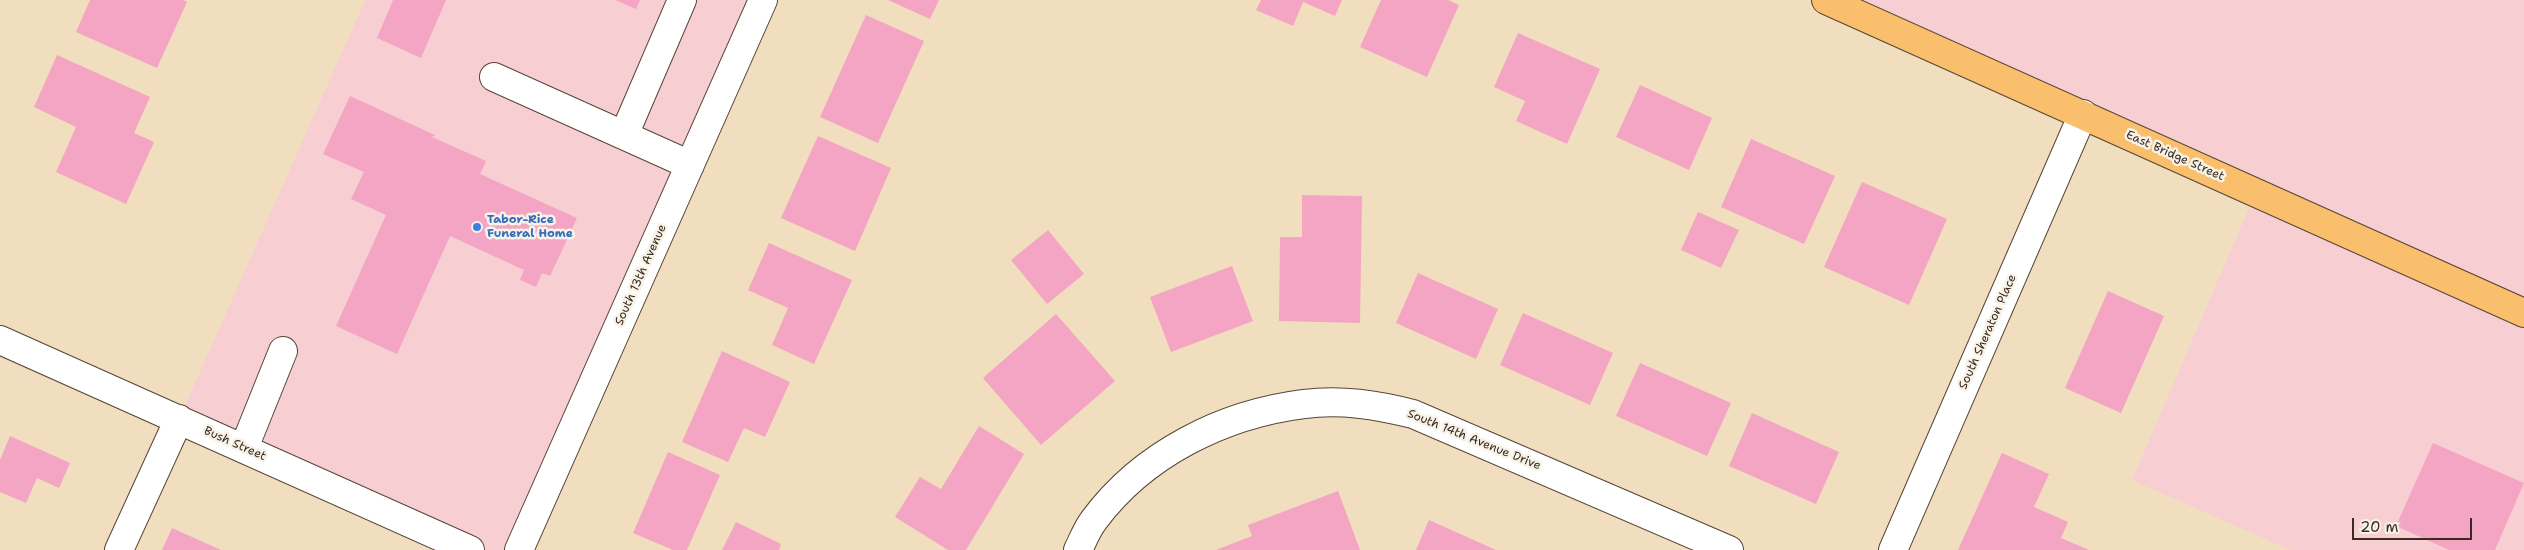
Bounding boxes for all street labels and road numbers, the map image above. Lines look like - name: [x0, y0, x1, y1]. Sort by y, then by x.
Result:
- street label: East Bridge Street: [2124, 128, 2226, 184]
- street label: South 13th Avenue: [612, 222, 670, 328]
- street label: South Sheraton Place: [1956, 272, 2020, 392]
- street label: South 14th Avenue Drive: [1405, 407, 1543, 473]
- street label: Bush Street: [202, 424, 268, 464]

